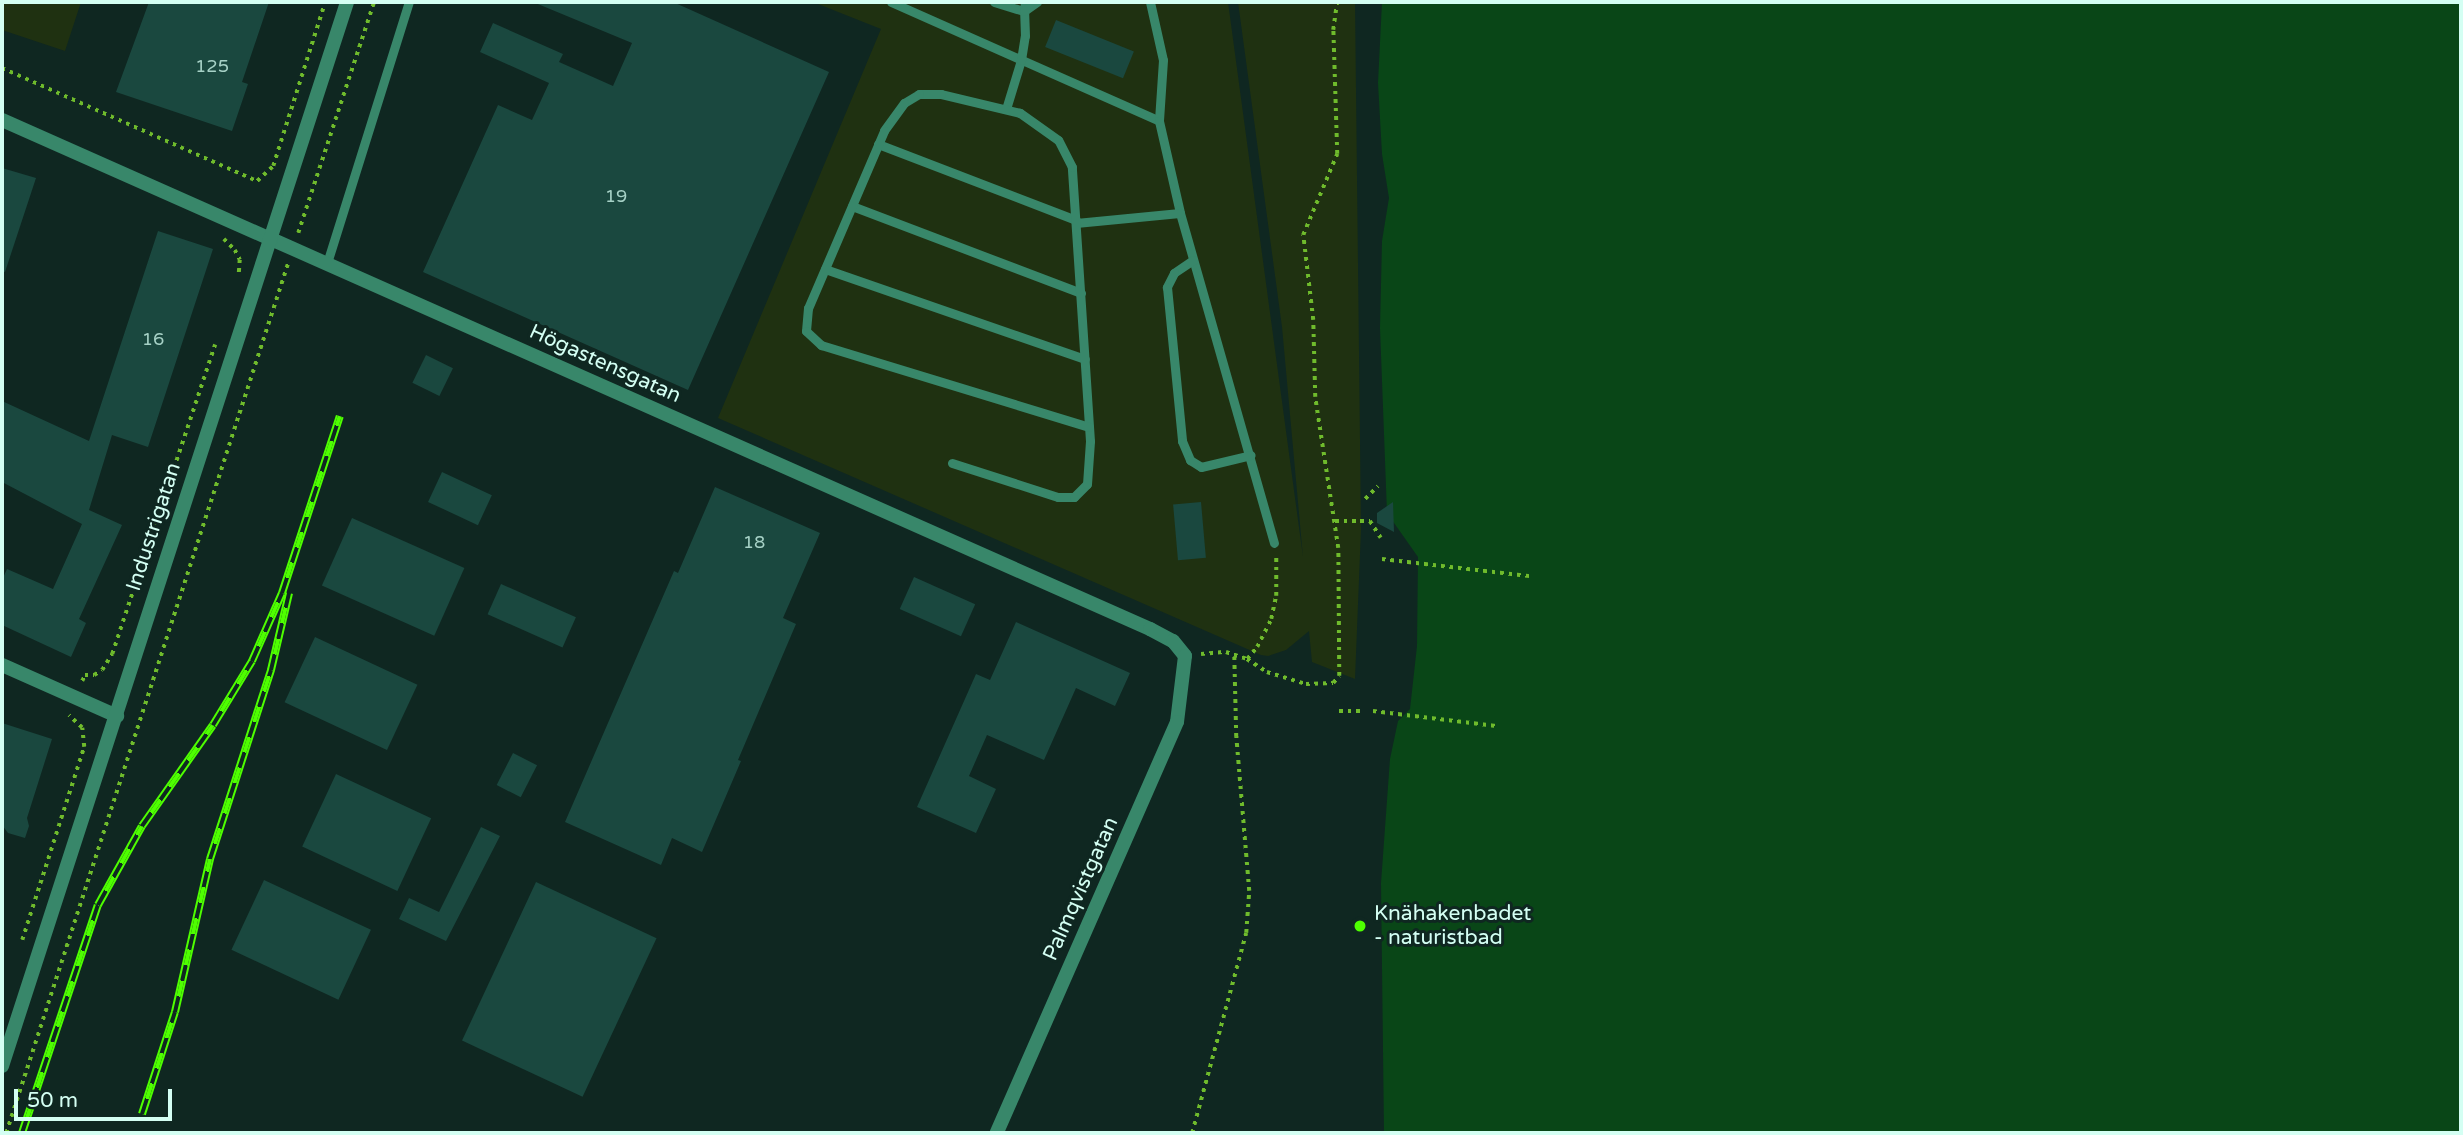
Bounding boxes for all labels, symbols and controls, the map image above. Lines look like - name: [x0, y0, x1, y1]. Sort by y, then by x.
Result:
- house number: 125: [195, 55, 229, 77]
- house number: 19: [605, 185, 627, 207]
- street label: Högastensgatan: [525, 319, 685, 409]
- house number: 16: [142, 328, 164, 350]
- street label: Industrigatan: [121, 460, 187, 594]
- house number: 18: [743, 531, 765, 553]
- street label: Palmqvistgatan: [1038, 813, 1124, 965]
- place label: Knähakenbadet - naturistbad: [1374, 901, 1531, 951]
- marker: Knähakenbadet - naturistbad: [1352, 918, 1368, 934]
- scale bar: [18, 1076, 175, 1120]
- text: 50 m: [27, 1088, 78, 1113]

